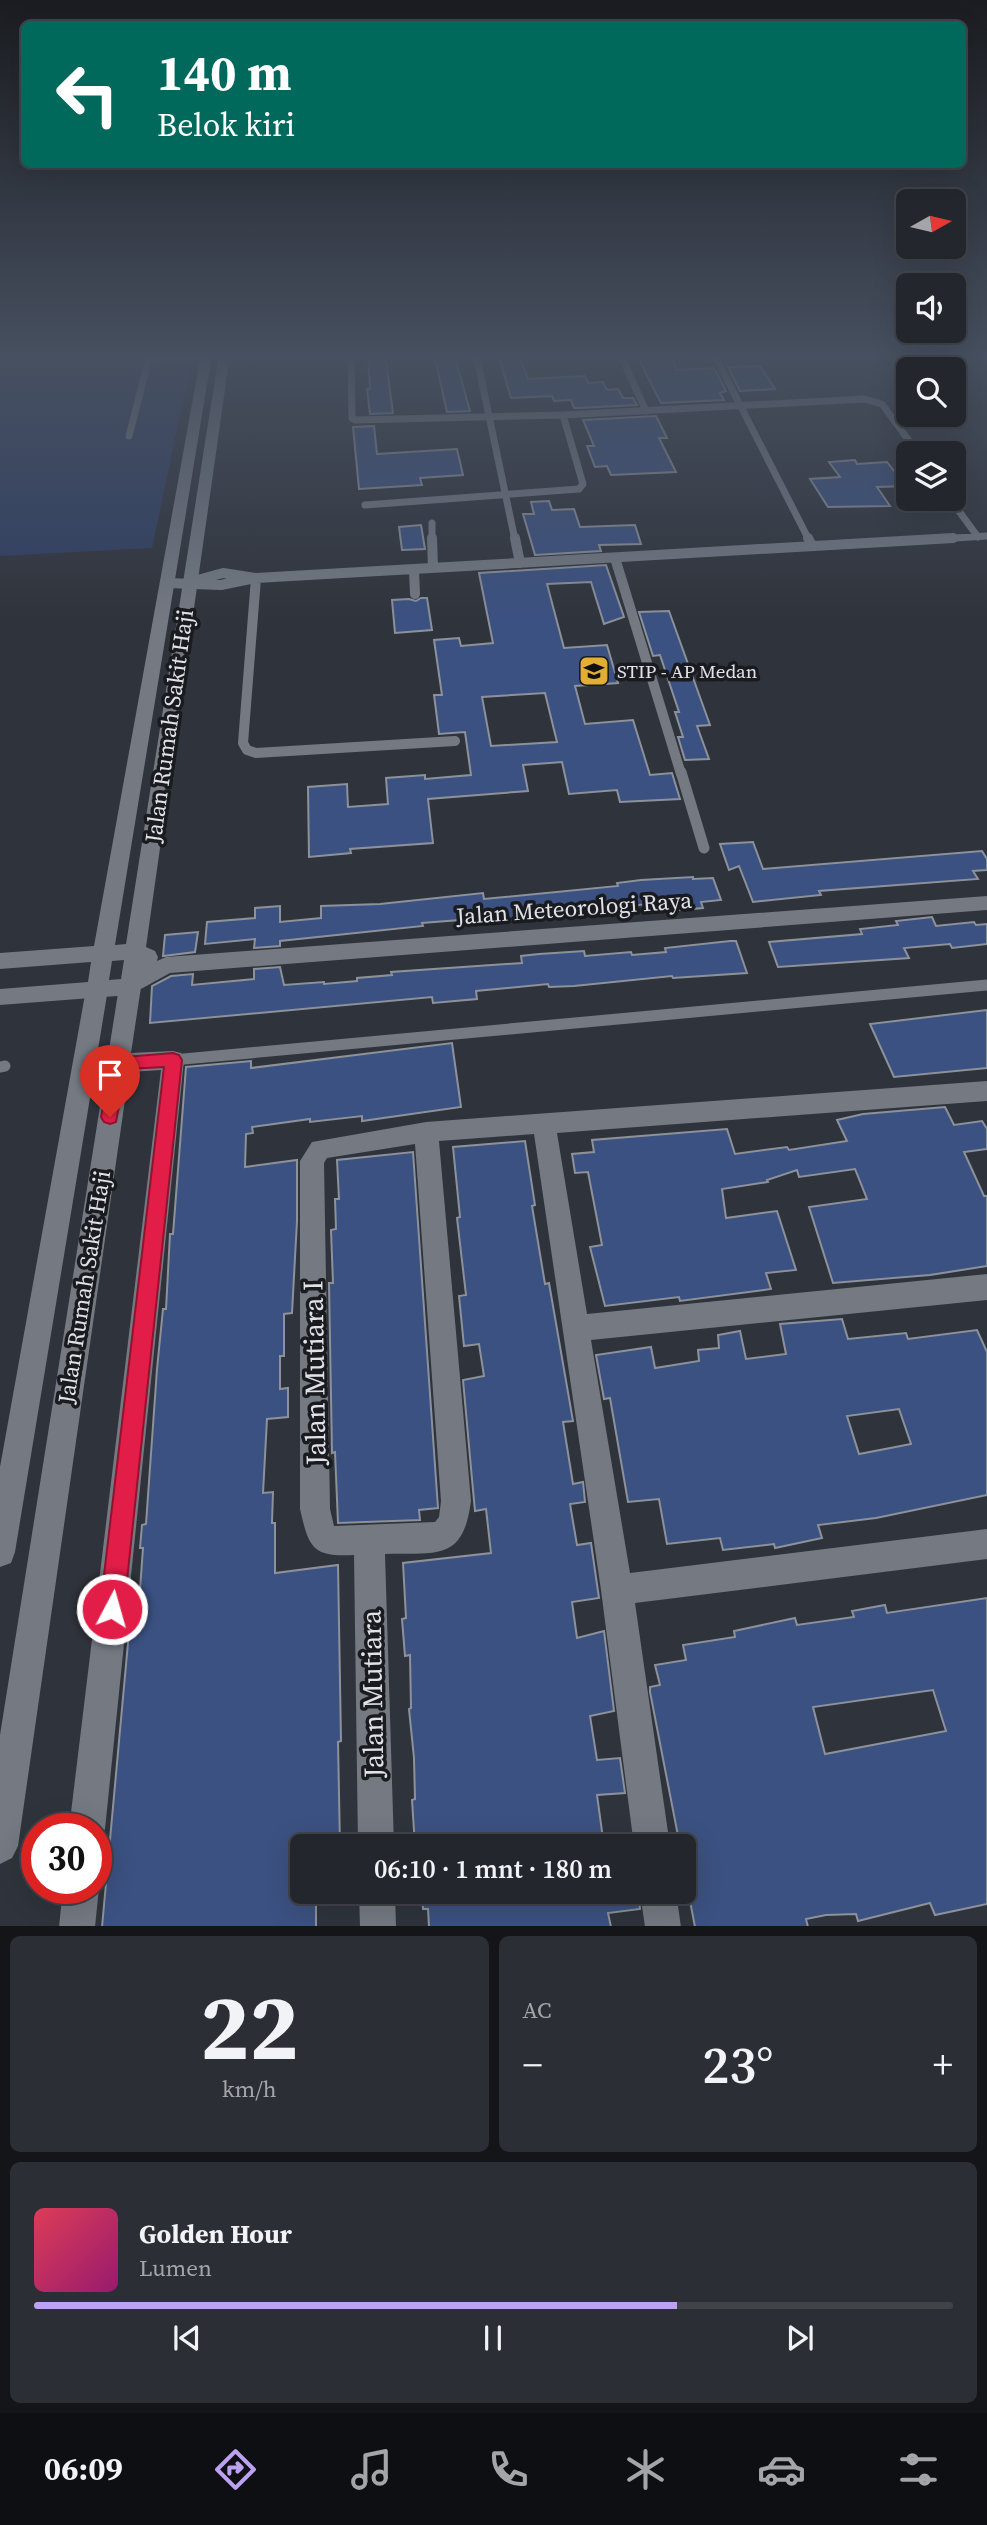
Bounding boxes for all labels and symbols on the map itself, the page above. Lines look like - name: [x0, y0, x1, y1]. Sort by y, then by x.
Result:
- north arrow: [896, 189, 966, 259]
- street label: Jalan Rumah Sakit Haji: [137, 607, 201, 846]
- school or university icon: STIP - AP Medan: [577, 654, 611, 688]
- place label: STIP - AP Medan: [617, 658, 757, 684]
- street label: Jalan Meteorologi Raya: [454, 884, 693, 932]
- pin: [80, 1045, 140, 1117]
- street label: Jalan Rumah Sakit Haji: [50, 1168, 118, 1407]
- street label: Jalan Mutiara I: [293, 1280, 335, 1467]
- position arrow: [75, 1572, 149, 1646]
- street label: Jalan Mutiara: [352, 1609, 392, 1779]
- speed limit sign: 30: [21, 1813, 112, 1904]

